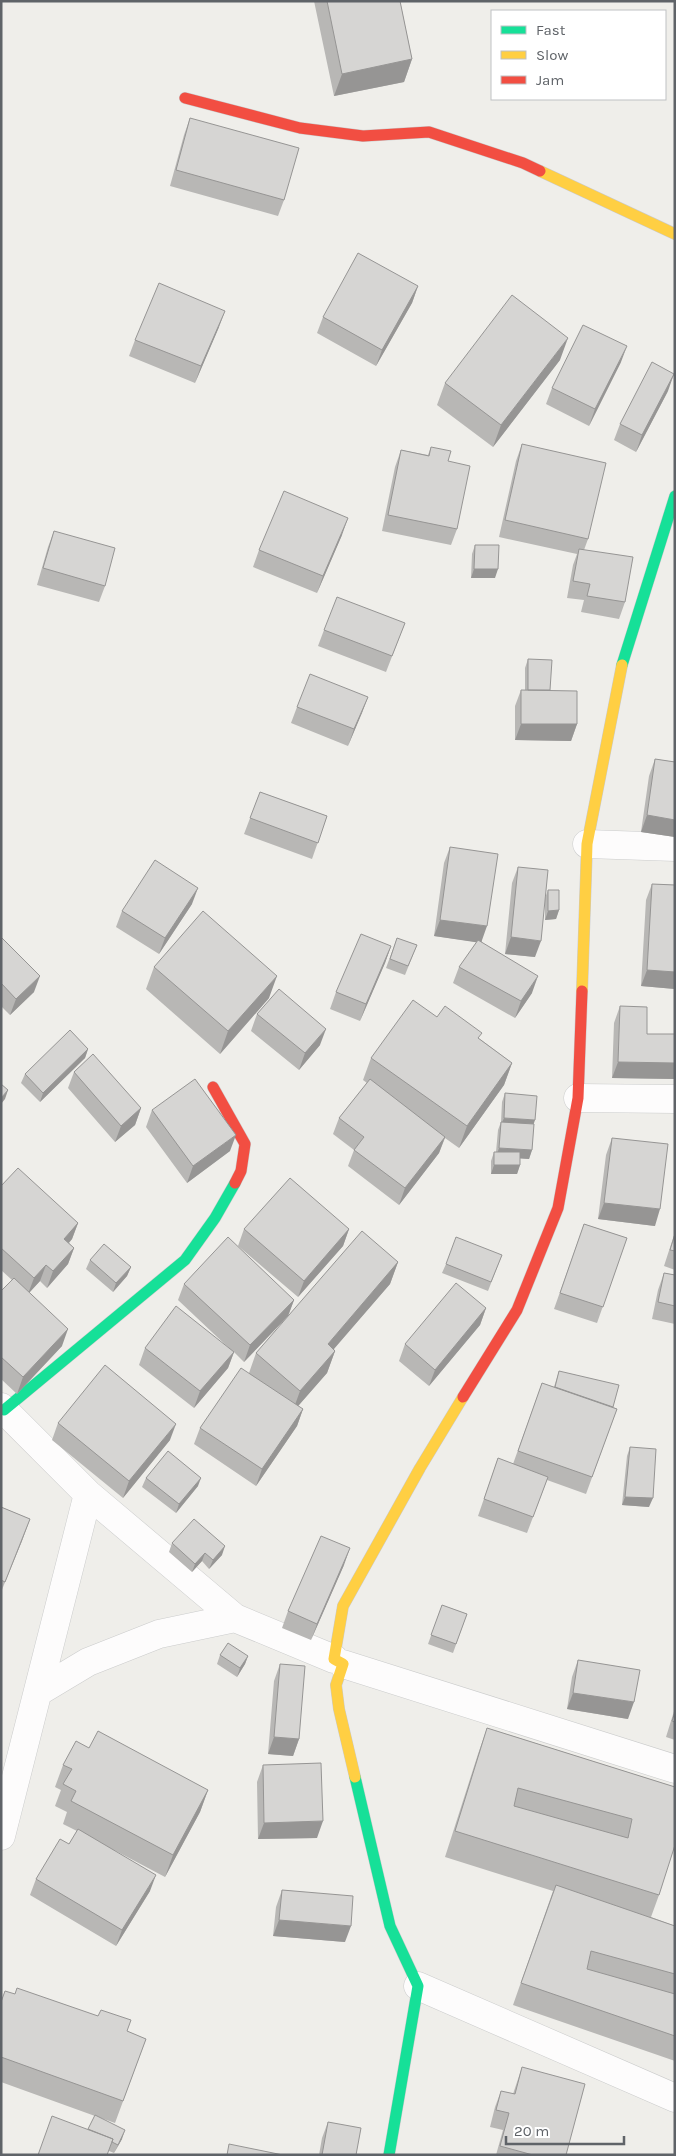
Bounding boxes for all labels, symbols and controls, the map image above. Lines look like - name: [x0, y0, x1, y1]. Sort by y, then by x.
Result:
- legend: [491, 10, 666, 100]
- text: Fast: [536, 21, 566, 39]
- text: Slow: [536, 46, 568, 64]
- text: Jam: [536, 71, 564, 89]
- scale bar: [506, 2114, 624, 2146]
- text: 20 m: [514, 2122, 549, 2140]

